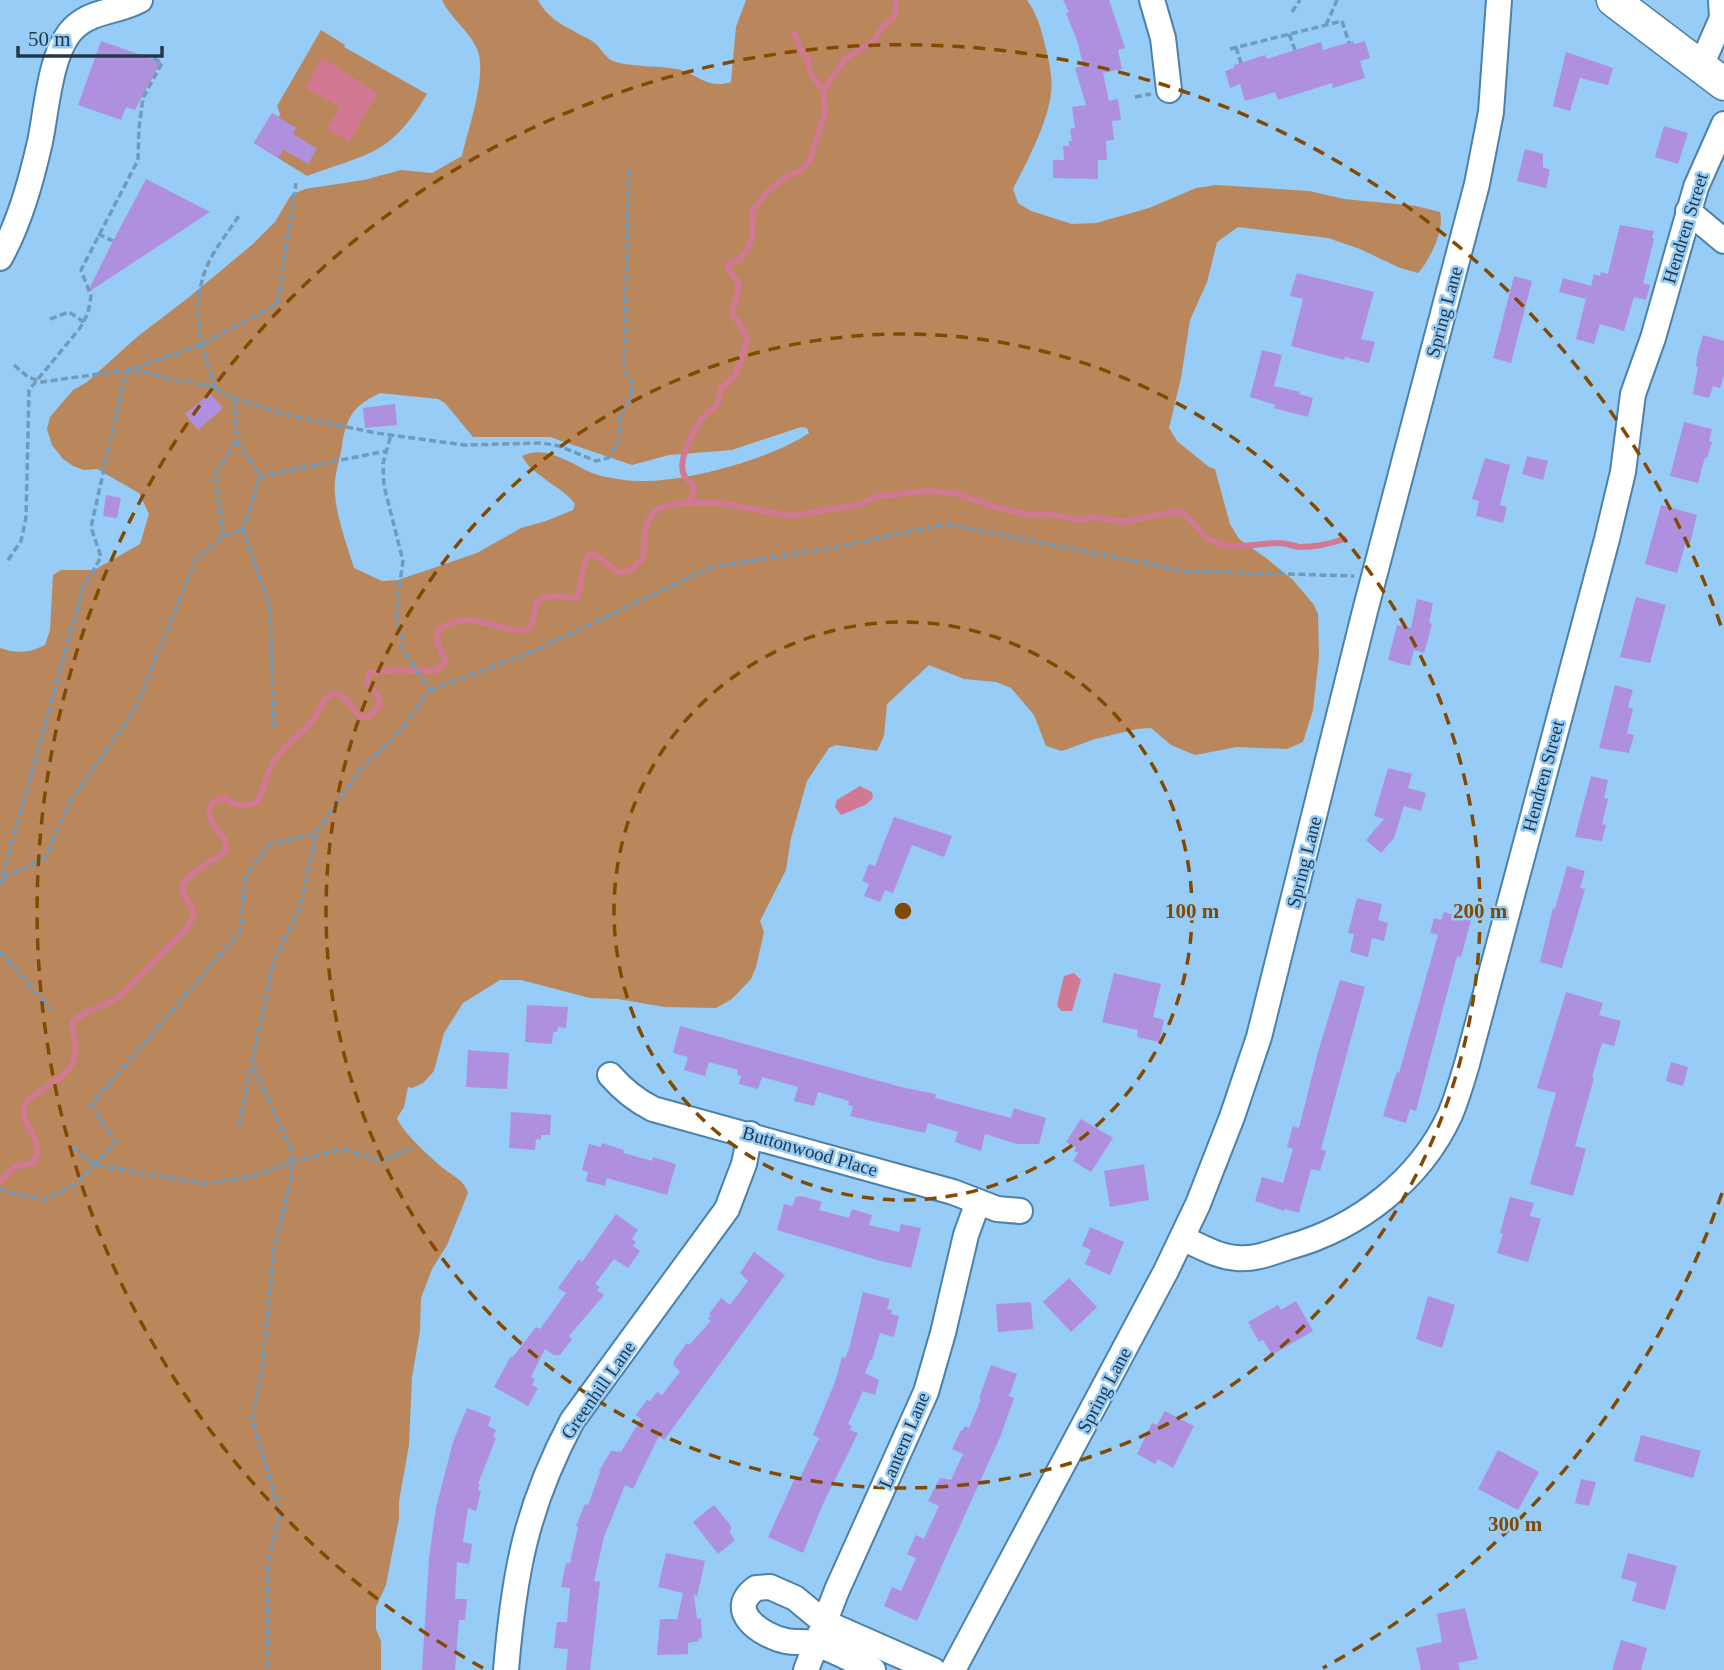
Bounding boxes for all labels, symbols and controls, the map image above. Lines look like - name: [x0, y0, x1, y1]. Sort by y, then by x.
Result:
- scale bar: [18, 14, 161, 58]
- text: 50 m: [28, 27, 71, 51]
- street label: Hendren Street: [1658, 170, 1712, 286]
- street label: Spring Lane: [1422, 264, 1466, 360]
- street label: Hendren Street: [1518, 717, 1568, 834]
- street label: Spring Lane: [1283, 814, 1325, 910]
- centre of rings: [891, 899, 915, 923]
- text: 100 m: [1165, 899, 1220, 923]
- text: 200 m: [1453, 899, 1508, 923]
- street label: Buttonwood Place: [740, 1122, 880, 1180]
- street label: Greenhill Lane: [557, 1337, 639, 1443]
- street label: Spring Lane: [1073, 1344, 1135, 1436]
- street label: Lantern Lane: [874, 1389, 934, 1491]
- text: 300 m: [1488, 1512, 1543, 1536]

